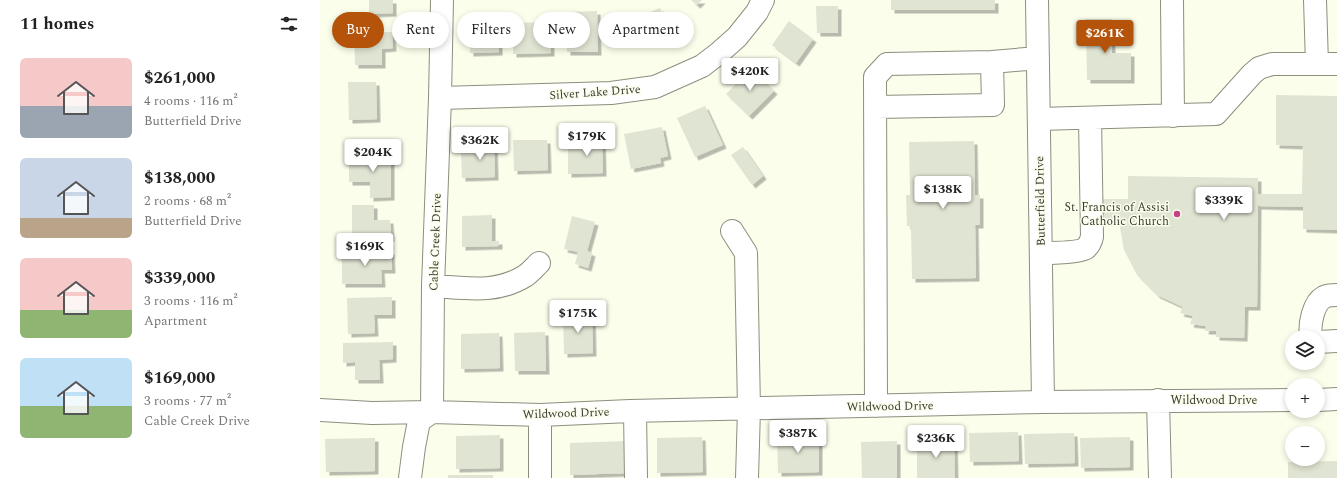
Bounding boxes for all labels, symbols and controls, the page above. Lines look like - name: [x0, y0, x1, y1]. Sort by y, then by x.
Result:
- text: 11 homes: [20, 11, 94, 37]
- chip: Buy: [332, 12, 384, 48]
- chip: Rent: [392, 12, 449, 48]
- chip: Filters: [457, 12, 525, 48]
- chip: New: [533, 12, 590, 48]
- chip: Apartment: [598, 12, 694, 48]
- icon: filters: [278, 13, 300, 35]
- pin: $261K: [1077, 20, 1133, 54]
- text: $261K: [1085, 23, 1125, 43]
- pin: $420K: [722, 58, 778, 92]
- text: $420K: [730, 61, 770, 81]
- text: $261,000: [144, 65, 215, 91]
- icon: home: [52, 74, 100, 122]
- street label: Silver Lake Drive: [549, 80, 641, 105]
- text: 4 rooms · 116 m²: [144, 91, 238, 111]
- text: Butterfield Drive: [144, 111, 242, 131]
- pin: $179K: [559, 123, 615, 157]
- text: $179K: [567, 126, 607, 146]
- pin: $362K: [452, 127, 508, 161]
- text: $362K: [460, 130, 500, 150]
- pin: $204K: [345, 139, 401, 173]
- text: $204K: [353, 142, 393, 162]
- street label: Butterfield Drive: [1030, 156, 1051, 246]
- text: $138,000: [144, 165, 215, 191]
- icon: home: [52, 174, 100, 222]
- pin: $138K: [915, 176, 971, 210]
- text: $138K: [923, 179, 963, 199]
- pin: $339K: [1196, 187, 1252, 221]
- text: $339K: [1204, 190, 1244, 210]
- text: 2 rooms · 68 m²: [144, 191, 231, 211]
- street label: Cable Creek Drive: [424, 193, 447, 291]
- place label: St. Francis of Assisi Catholic Church: [1064, 198, 1169, 231]
- marker: St. Francis of Assisi Catholic Church: [1172, 209, 1182, 219]
- text: Butterfield Drive: [144, 211, 242, 231]
- pin: $169K: [337, 233, 393, 267]
- text: $169K: [345, 236, 385, 256]
- text: $339,000: [144, 265, 215, 291]
- icon: home: [52, 274, 100, 322]
- text: 3 rooms · 116 m²: [144, 291, 238, 311]
- pin: $175K: [550, 300, 606, 334]
- text: $175K: [558, 303, 598, 323]
- text: Apartment: [144, 311, 207, 331]
- map controls: [1285, 330, 1325, 466]
- button: layers: [1285, 330, 1325, 370]
- text: $169,000: [144, 365, 215, 391]
- icon: home: [52, 374, 100, 422]
- button: +: [1285, 378, 1325, 418]
- text: 3 rooms · 77 m²: [144, 391, 231, 411]
- street label: Wildwood Drive: [1171, 391, 1258, 410]
- street label: Wildwood Drive: [846, 396, 934, 417]
- street label: Wildwood Drive: [522, 402, 610, 425]
- text: Cable Creek Drive: [144, 411, 250, 431]
- pin: $387K: [770, 420, 826, 454]
- text: $387K: [778, 423, 818, 443]
- pin: $236K: [908, 425, 964, 459]
- button: −: [1285, 426, 1325, 466]
- text: $236K: [916, 428, 956, 448]

